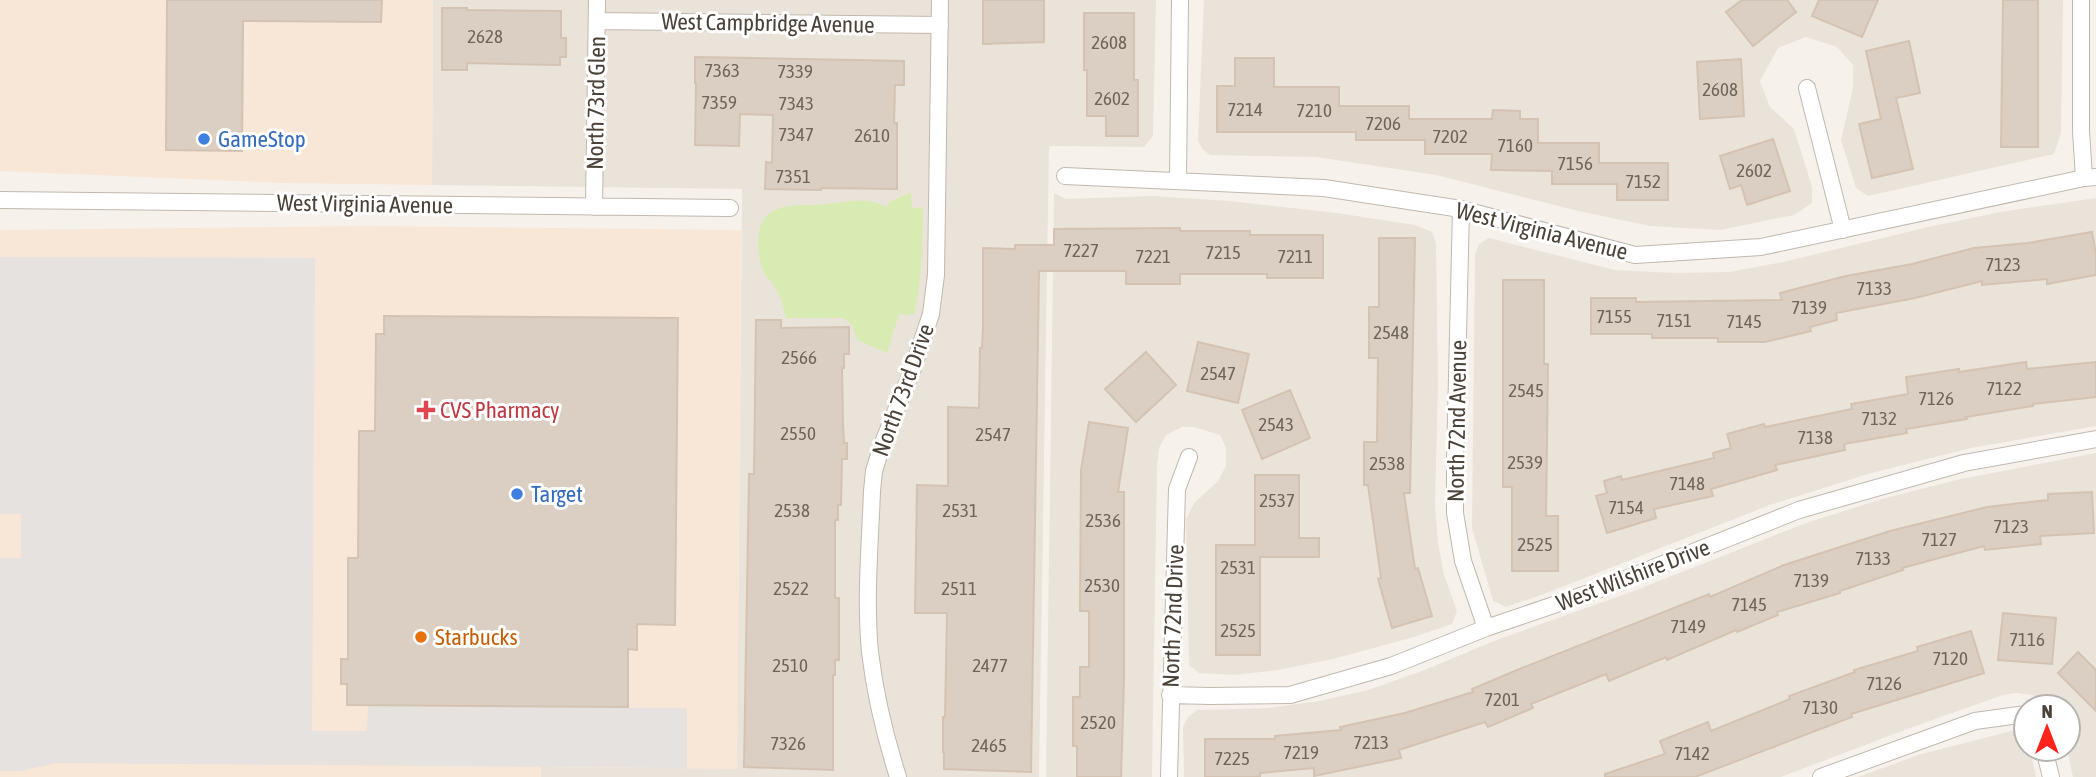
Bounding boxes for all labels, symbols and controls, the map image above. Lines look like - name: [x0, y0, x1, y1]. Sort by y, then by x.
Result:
- street label: West Campbridge Avenue: [661, 8, 875, 38]
- house number: 2628: [467, 25, 503, 47]
- house number: 2608: [1091, 31, 1127, 53]
- street label: North 73rd Glen: [582, 36, 610, 170]
- house number: 7363: [704, 59, 740, 81]
- house number: 7339: [777, 60, 813, 82]
- house number: 2608: [1702, 78, 1738, 100]
- house number: 2602: [1094, 87, 1130, 109]
- house number: 7359: [701, 91, 737, 113]
- house number: 7343: [778, 92, 814, 114]
- house number: 7214: [1227, 98, 1263, 120]
- house number: 7210: [1296, 99, 1332, 121]
- house number: 7206: [1365, 112, 1401, 134]
- house number: 7347: [778, 123, 814, 145]
- house number: 2610: [854, 124, 890, 146]
- house number: 7202: [1432, 125, 1468, 147]
- place label: GameStop: [218, 126, 306, 152]
- marker: GameStop: [196, 131, 212, 147]
- house number: 7160: [1497, 134, 1533, 156]
- house number: 7156: [1557, 152, 1593, 174]
- house number: 2602: [1736, 159, 1772, 181]
- house number: 7351: [775, 165, 811, 187]
- house number: 7152: [1625, 170, 1661, 192]
- street label: West Virginia Avenue: [277, 189, 453, 219]
- street label: West Virginia Avenue: [1453, 197, 1631, 265]
- house number: 7227: [1063, 239, 1099, 261]
- house number: 7215: [1205, 241, 1241, 263]
- house number: 7221: [1135, 245, 1171, 267]
- house number: 7211: [1277, 245, 1313, 267]
- house number: 7123: [1985, 253, 2021, 275]
- house number: 7133: [1856, 277, 1892, 299]
- house number: 7139: [1791, 296, 1827, 318]
- house number: 7155: [1596, 305, 1632, 327]
- house number: 7151: [1656, 309, 1692, 331]
- house number: 7145: [1726, 310, 1762, 332]
- street label: North 73rd Drive: [867, 320, 939, 460]
- house number: 2548: [1373, 321, 1409, 343]
- street label: North 72nd Avenue: [1443, 340, 1471, 502]
- house number: 2566: [781, 346, 817, 368]
- house number: 2547: [1200, 362, 1236, 384]
- house number: 7122: [1986, 377, 2022, 399]
- house number: 2545: [1508, 379, 1544, 401]
- house number: 7126: [1918, 387, 1954, 409]
- place label: CVS Pharmacy: [440, 397, 560, 423]
- marker: CVS Pharmacy: [418, 402, 434, 418]
- house number: 7132: [1861, 407, 1897, 429]
- house number: 2543: [1258, 413, 1294, 435]
- house number: 2550: [780, 422, 816, 444]
- house number: 2547: [975, 423, 1011, 445]
- house number: 7138: [1797, 426, 1833, 448]
- house number: 2539: [1507, 451, 1543, 473]
- house number: 2538: [1369, 452, 1405, 474]
- house number: 7148: [1669, 472, 1705, 494]
- place label: Target: [531, 481, 583, 507]
- marker: Target: [509, 486, 525, 502]
- house number: 2537: [1259, 489, 1295, 511]
- house number: 7154: [1608, 496, 1644, 518]
- house number: 2538: [774, 499, 810, 521]
- house number: 2531: [942, 499, 978, 521]
- house number: 2536: [1085, 509, 1121, 531]
- house number: 7123: [1993, 515, 2029, 537]
- house number: 7127: [1921, 528, 1957, 550]
- house number: 2525: [1517, 533, 1553, 555]
- street label: West Wilshire Drive: [1553, 534, 1713, 616]
- street label: North 72nd Drive: [1158, 544, 1188, 688]
- house number: 7133: [1855, 547, 1891, 569]
- house number: 2531: [1220, 556, 1256, 578]
- house number: 7139: [1793, 569, 1829, 591]
- house number: 2530: [1084, 574, 1120, 596]
- house number: 2522: [773, 577, 809, 599]
- house number: 2511: [941, 577, 977, 599]
- house number: 7145: [1731, 593, 1767, 615]
- house number: 7149: [1670, 615, 1706, 637]
- house number: 2525: [1220, 619, 1256, 641]
- place label: Starbucks: [435, 624, 518, 650]
- house number: 7116: [2009, 628, 2045, 650]
- marker: Starbucks: [413, 629, 429, 645]
- house number: 7120: [1932, 647, 1968, 669]
- house number: 2510: [772, 654, 808, 676]
- house number: 2477: [972, 654, 1008, 676]
- house number: 7126: [1866, 672, 1902, 694]
- house number: 7201: [1484, 688, 1520, 710]
- north arrow: [2012, 693, 2082, 763]
- house number: 7130: [1802, 696, 1838, 718]
- text: N: [2041, 700, 2053, 722]
- house number: 2520: [1080, 711, 1116, 733]
- house number: 7213: [1353, 731, 1389, 753]
- house number: 7326: [770, 732, 806, 754]
- house number: 2465: [971, 734, 1007, 756]
- house number: 7219: [1283, 741, 1319, 763]
- house number: 7142: [1674, 742, 1710, 764]
- house number: 7225: [1214, 747, 1250, 769]

